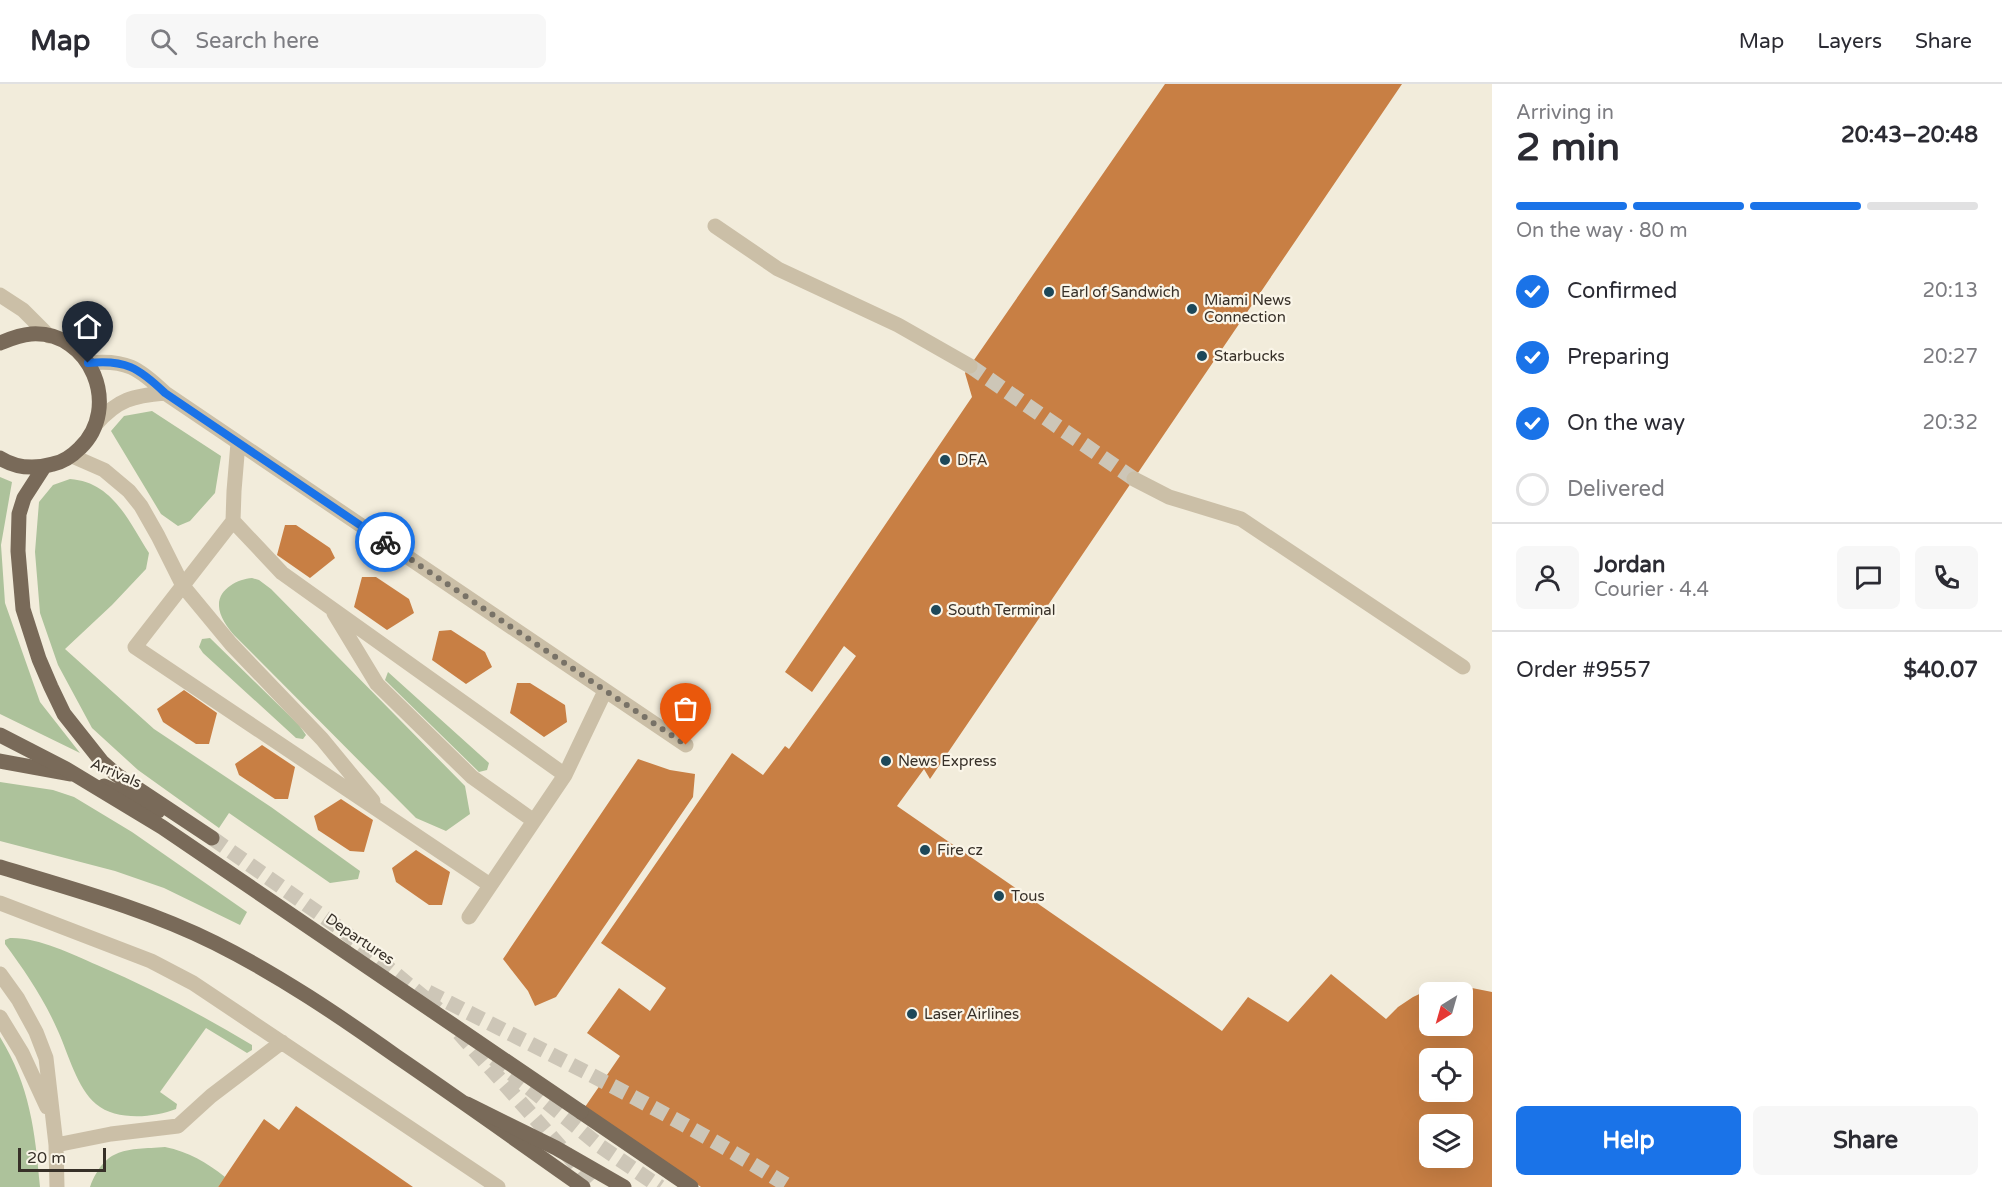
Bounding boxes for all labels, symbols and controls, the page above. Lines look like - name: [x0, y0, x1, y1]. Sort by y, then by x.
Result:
- search box: [126, 14, 546, 68]
- text: Map: [30, 24, 90, 58]
- icon: search: [147, 25, 180, 58]
- text: Search here: [195, 28, 319, 54]
- text: Map: [1739, 29, 1784, 54]
- text: Layers: [1817, 29, 1882, 54]
- text: Share: [1915, 29, 1972, 54]
- text: Arriving in: [1516, 101, 1614, 125]
- text: 20:43–20:48: [1841, 122, 1978, 148]
- text: 2 min: [1516, 124, 1620, 171]
- text: On the way · 80 m: [1516, 219, 1688, 243]
- icon: check: [1516, 275, 1549, 308]
- text: Confirmed: [1567, 278, 1677, 304]
- text: 20:13: [1923, 279, 1978, 303]
- place label: Earl of Sandwich: [1061, 283, 1180, 301]
- marker: Earl of Sandwich: [1042, 285, 1056, 299]
- place label: Miami News Connection: [1204, 291, 1291, 326]
- pin: [62, 301, 113, 363]
- marker: Miami News Connection: [1185, 302, 1199, 316]
- icon: home: [71, 310, 104, 343]
- icon: check: [1516, 341, 1549, 374]
- text: Preparing: [1567, 344, 1670, 370]
- text: 20:27: [1923, 345, 1978, 369]
- place label: Starbucks: [1214, 347, 1285, 365]
- marker: Starbucks: [1195, 349, 1209, 363]
- icon: check: [1516, 407, 1549, 440]
- text: On the way: [1567, 410, 1685, 436]
- text: 20:32: [1923, 411, 1978, 435]
- place label: DFA: [957, 451, 988, 469]
- marker: DFA: [938, 453, 952, 467]
- text: Delivered: [1567, 476, 1665, 502]
- courier: [355, 512, 415, 572]
- icon: bike: [369, 526, 402, 559]
- button: person: [1516, 546, 1579, 609]
- button: chat: [1837, 546, 1900, 609]
- button: phone: [1915, 546, 1978, 609]
- text: Jordan: [1594, 552, 1665, 578]
- text: Courier · 4.4: [1594, 578, 1709, 602]
- place label: South Terminal: [948, 601, 1055, 619]
- marker: South Terminal: [929, 603, 943, 617]
- text: Order #9557: [1516, 657, 1651, 683]
- text: $40.07: [1903, 657, 1978, 683]
- pin: [660, 683, 711, 745]
- icon: bag: [669, 692, 702, 725]
- place label: News Express: [898, 752, 997, 770]
- street label: Arrivals: [88, 754, 144, 792]
- marker: News Express: [879, 754, 893, 768]
- place label: Fire cz: [937, 841, 983, 859]
- marker: Fire cz: [918, 843, 932, 857]
- place label: Tous: [1011, 887, 1045, 905]
- marker: Tous: [992, 889, 1006, 903]
- street label: Departures: [322, 909, 398, 969]
- north arrow: [1419, 982, 1473, 1036]
- map controls: [1419, 982, 1473, 1168]
- place label: Laser Airlines: [924, 1005, 1019, 1023]
- marker: Laser Airlines: [905, 1007, 919, 1021]
- button: locate: [1419, 1048, 1473, 1102]
- button: Help: [1516, 1106, 1741, 1175]
- button: Share: [1753, 1106, 1978, 1175]
- button: layers: [1419, 1114, 1473, 1168]
- scale bar: [18, 1145, 106, 1172]
- text: 20 m: [27, 1148, 66, 1168]

